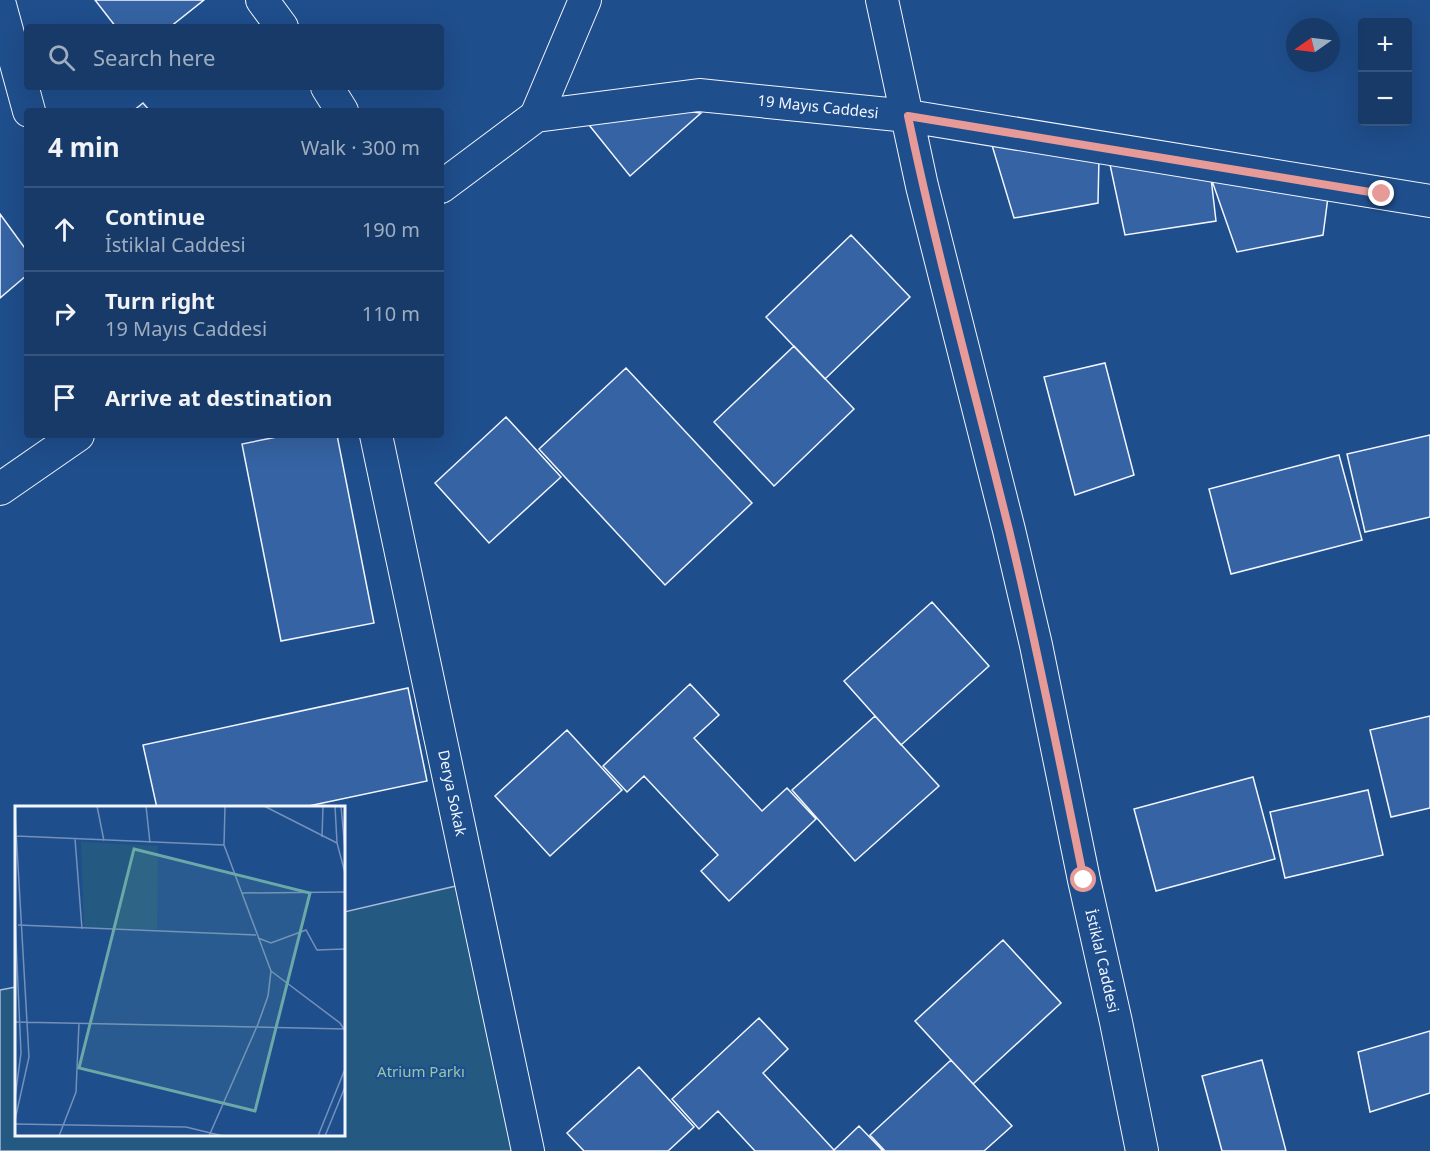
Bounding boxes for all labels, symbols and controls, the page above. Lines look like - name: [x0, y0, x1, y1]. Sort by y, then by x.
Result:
- north arrow: [1286, 18, 1340, 72]
- map controls: [1358, 18, 1412, 126]
- button: +: [1358, 18, 1412, 72]
- search box: [24, 24, 444, 90]
- icon: search: [45, 41, 78, 74]
- text: Search here: [93, 42, 215, 72]
- button: −: [1358, 72, 1412, 126]
- street label: 19 Mayıs Caddesi: [757, 90, 880, 122]
- text: 4 min: [48, 129, 120, 165]
- text: Walk · 300 m: [301, 134, 420, 161]
- route end: [1368, 180, 1394, 206]
- text: Continue: [105, 201, 205, 231]
- icon: ahead: [48, 213, 81, 246]
- text: 190 m: [362, 216, 420, 243]
- text: İstiklal Caddesi: [105, 231, 246, 258]
- text: Turn right: [105, 285, 215, 315]
- icon: right: [48, 297, 81, 330]
- text: 110 m: [362, 300, 420, 327]
- text: 19 Mayıs Caddesi: [105, 315, 267, 342]
- icon: arrive: [48, 381, 81, 414]
- text: Arrive at destination: [105, 382, 332, 412]
- street label: Derya Sokak: [434, 748, 472, 838]
- inset map: [15, 806, 345, 1136]
- route start: [1070, 866, 1096, 892]
- street label: İstiklal Caddesi: [1081, 907, 1125, 1014]
- park label: Atrium Parkı: [377, 1061, 465, 1081]

